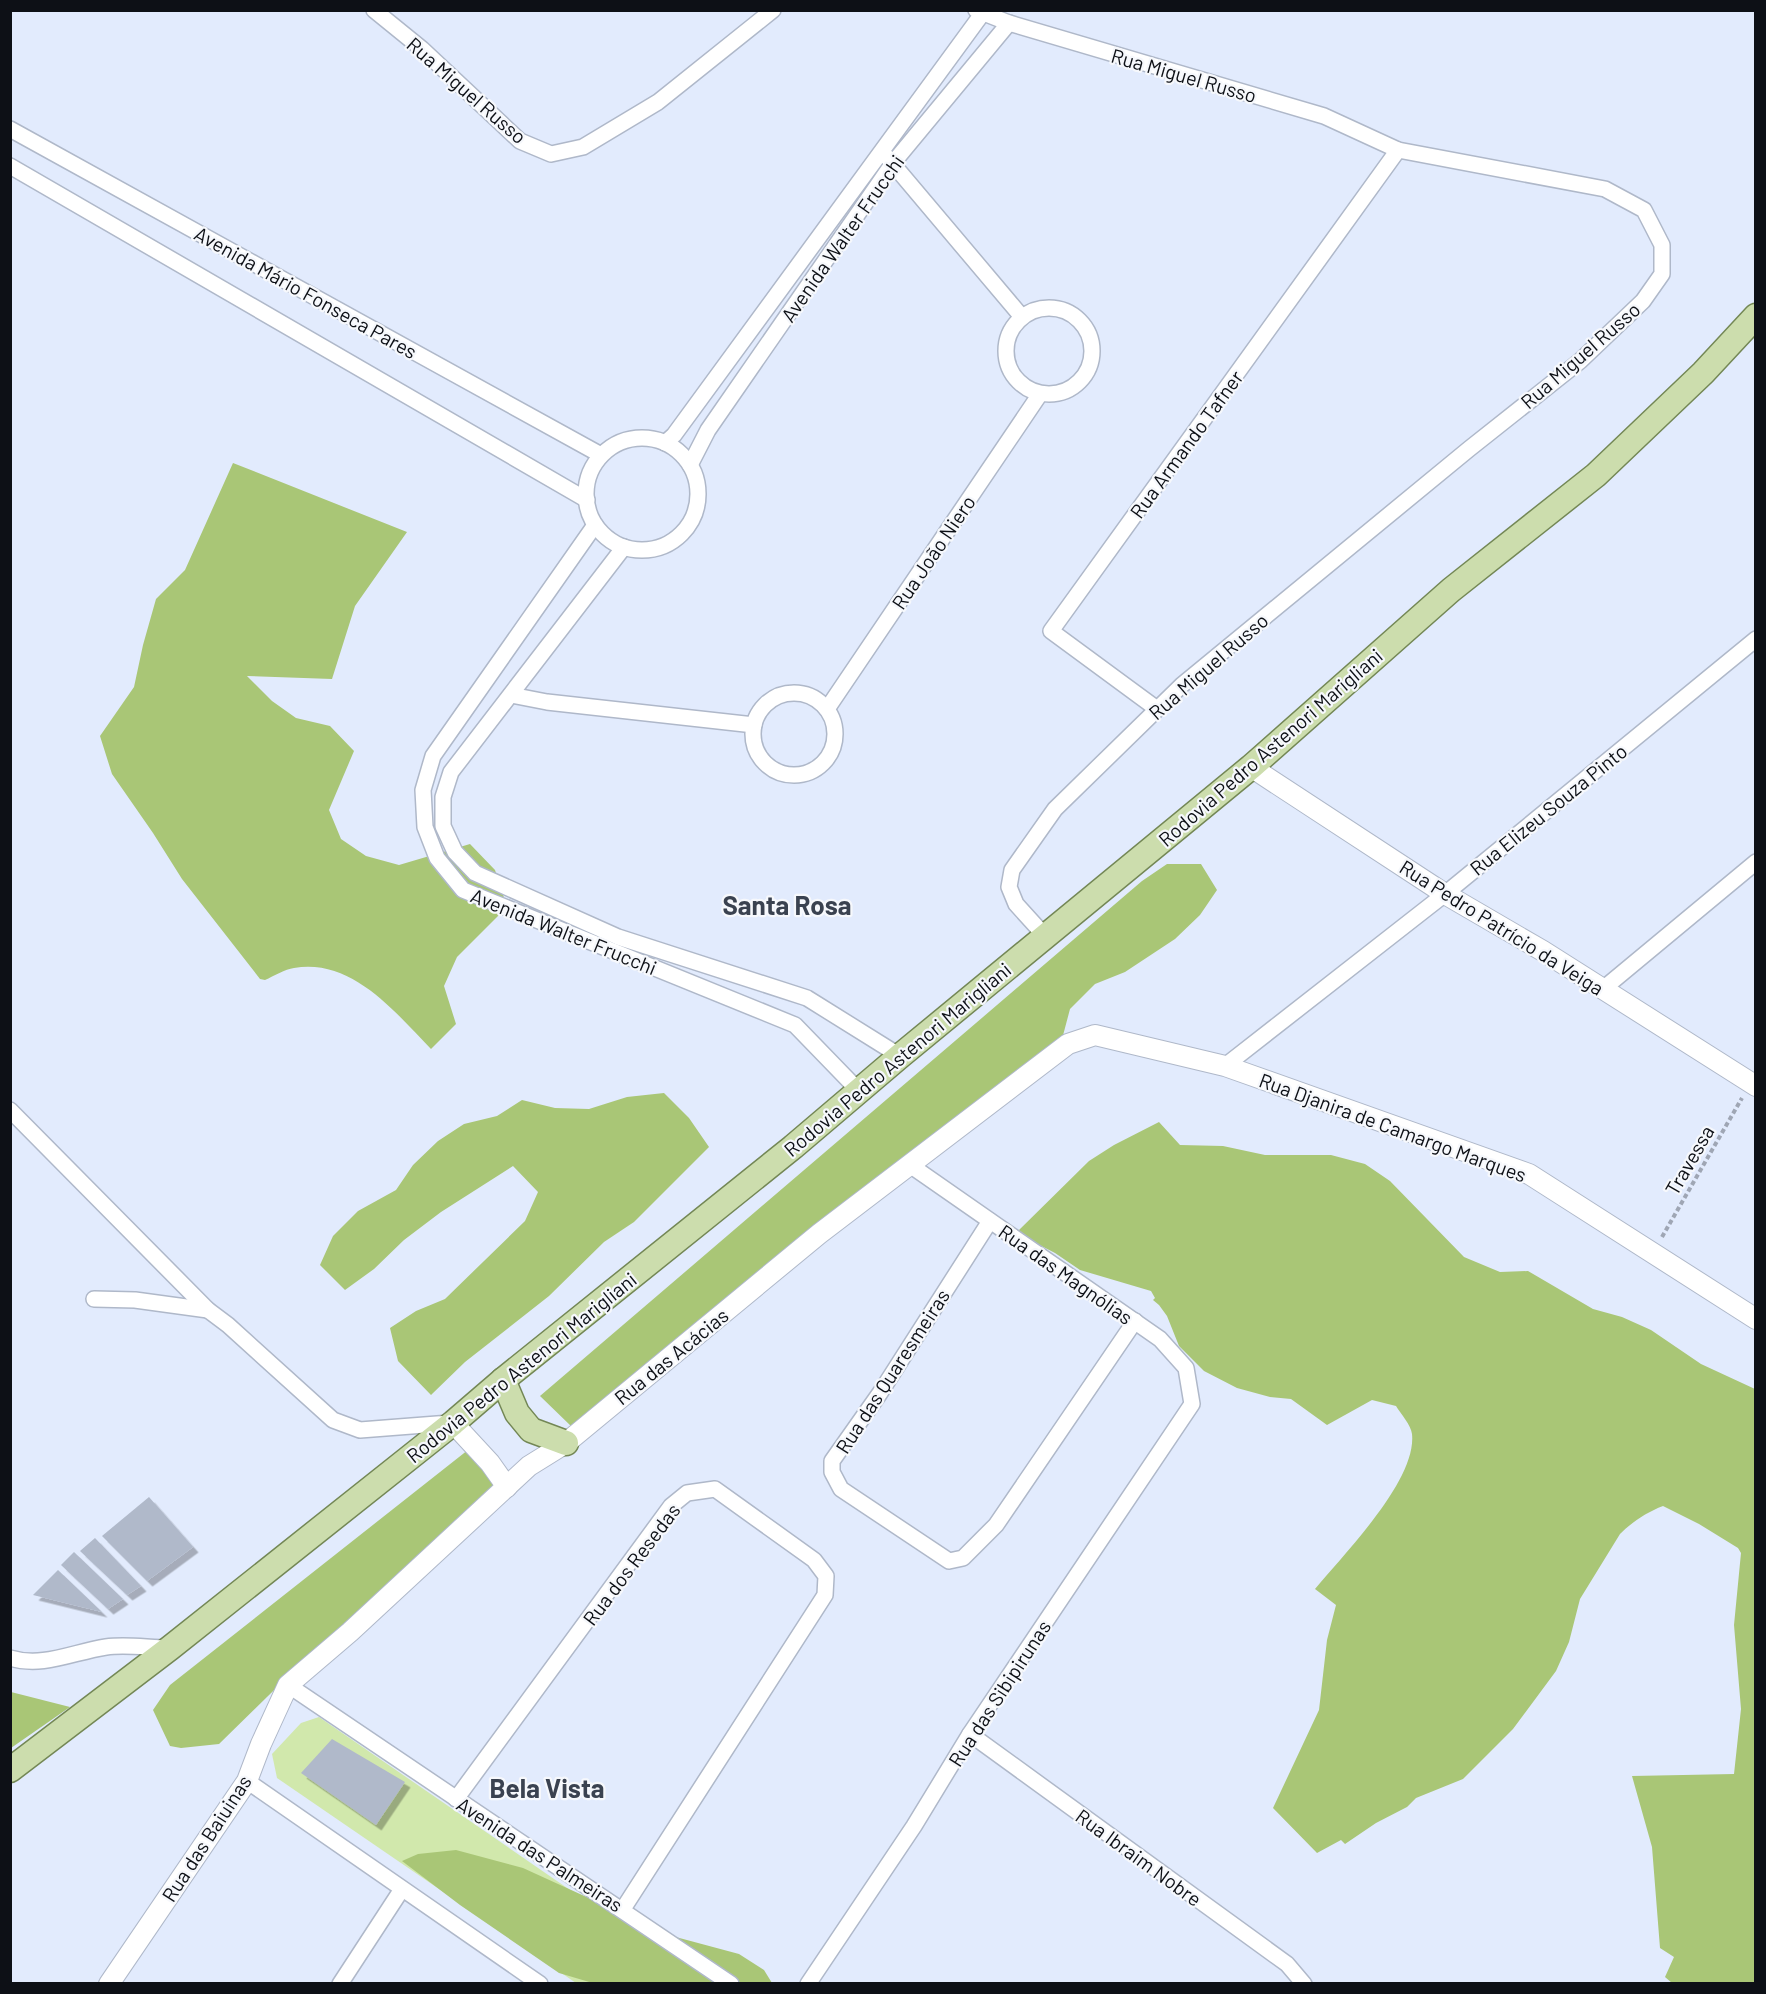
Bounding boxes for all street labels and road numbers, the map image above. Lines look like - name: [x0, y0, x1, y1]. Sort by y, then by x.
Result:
- street label: Rua Miguel Russo: [403, 32, 531, 148]
- street label: Rua Miguel Russo: [1109, 43, 1259, 107]
- street label: Avenida Walter Frucchi: [775, 150, 909, 326]
- street label: Avenida Mário Fonseca Pares: [191, 221, 421, 363]
- street label: Rua Miguel Russo: [1516, 297, 1644, 413]
- street label: Rua Armando Tafner: [1124, 365, 1248, 523]
- street label: Rua João Niero: [886, 491, 980, 613]
- street label: Rua Miguel Russo: [1144, 608, 1272, 724]
- street label: Rodovia Pedro Astenori Marigliani: [1153, 643, 1387, 851]
- street label: Rua Elizeu Souza Pinto: [1465, 738, 1631, 880]
- street label: Rua Pedro Patrício da Veiga: [1396, 854, 1608, 1000]
- street label: Avenida Walter Frucchi: [467, 883, 661, 979]
- street label: Rodovia Pedro Astenori Marigliani: [779, 957, 1015, 1161]
- street label: Rua Djanira de Camargo Marques: [1256, 1067, 1530, 1187]
- street label: Travessa: [1659, 1121, 1719, 1199]
- street label: Rua das Magnólias: [994, 1219, 1138, 1329]
- street label: Rodovia Pedro Astenori Marigliani: [401, 1267, 641, 1467]
- street label: Rua das Quaresmeiras: [830, 1284, 954, 1458]
- street label: Rua das Acácias: [609, 1303, 733, 1409]
- street label: Rua dos Resedas: [577, 1498, 685, 1630]
- street label: Rua das Sibipirunas: [943, 1615, 1055, 1771]
- street label: Rua das Baiuinas: [156, 1770, 256, 1906]
- street label: Avenida das Palmeiras: [453, 1791, 627, 1917]
- street label: Rua Ibraim Nobre: [1071, 1803, 1207, 1911]

